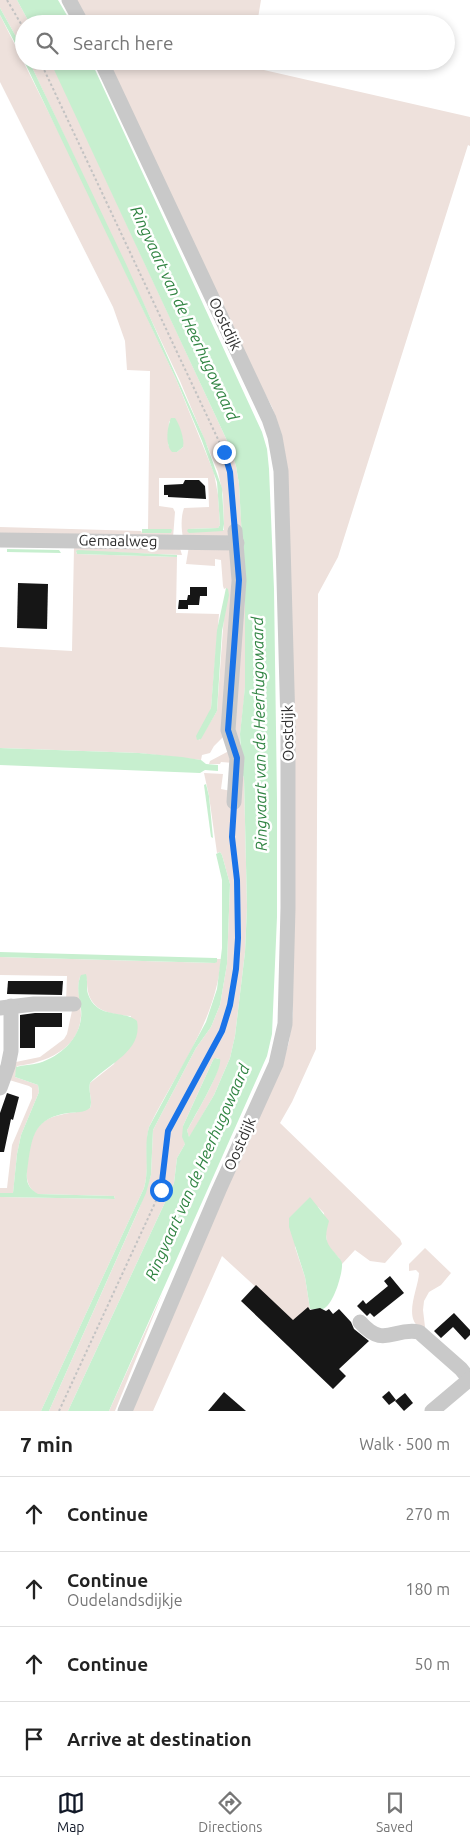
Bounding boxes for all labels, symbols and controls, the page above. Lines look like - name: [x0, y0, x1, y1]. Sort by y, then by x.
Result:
- search box: [15, 15, 455, 70]
- icon: search: [33, 29, 61, 57]
- text: Search here: [73, 32, 173, 54]
- water label: Ringvaart van de Heerhugowaard: [127, 203, 243, 424]
- street label: Oostdijk: [206, 295, 245, 353]
- route end: [213, 441, 236, 464]
- street label: Gemaalweg: [78, 531, 158, 550]
- water label: Ringvaart van de Heerhugowaard: [248, 616, 270, 851]
- street label: Oostdijk: [279, 704, 296, 761]
- water label: Ringvaart van de Heerhugowaard: [141, 1060, 253, 1283]
- street label: Oostdijk: [220, 1114, 259, 1173]
- route start: [150, 1179, 173, 1202]
- text: 7 min: [20, 1432, 73, 1456]
- text: Walk · 500 m: [359, 1435, 450, 1453]
- icon: ahead: [20, 1500, 48, 1528]
- text: Continue: [67, 1503, 148, 1525]
- text: 270 m: [405, 1505, 450, 1523]
- text: Continue: [67, 1569, 148, 1591]
- icon: ahead: [20, 1575, 48, 1603]
- text: 180 m: [405, 1580, 450, 1598]
- text: Oudelandsdijkje: [67, 1591, 183, 1609]
- icon: ahead: [20, 1650, 48, 1678]
- text: Continue: [67, 1653, 148, 1675]
- text: 50 m: [414, 1655, 450, 1673]
- icon: arrive: [20, 1725, 48, 1753]
- text: Arrive at destination: [67, 1728, 252, 1750]
- tab: Map: [57, 1789, 85, 1835]
- tab: Directions: [198, 1789, 262, 1835]
- tab: Saved: [376, 1789, 413, 1835]

